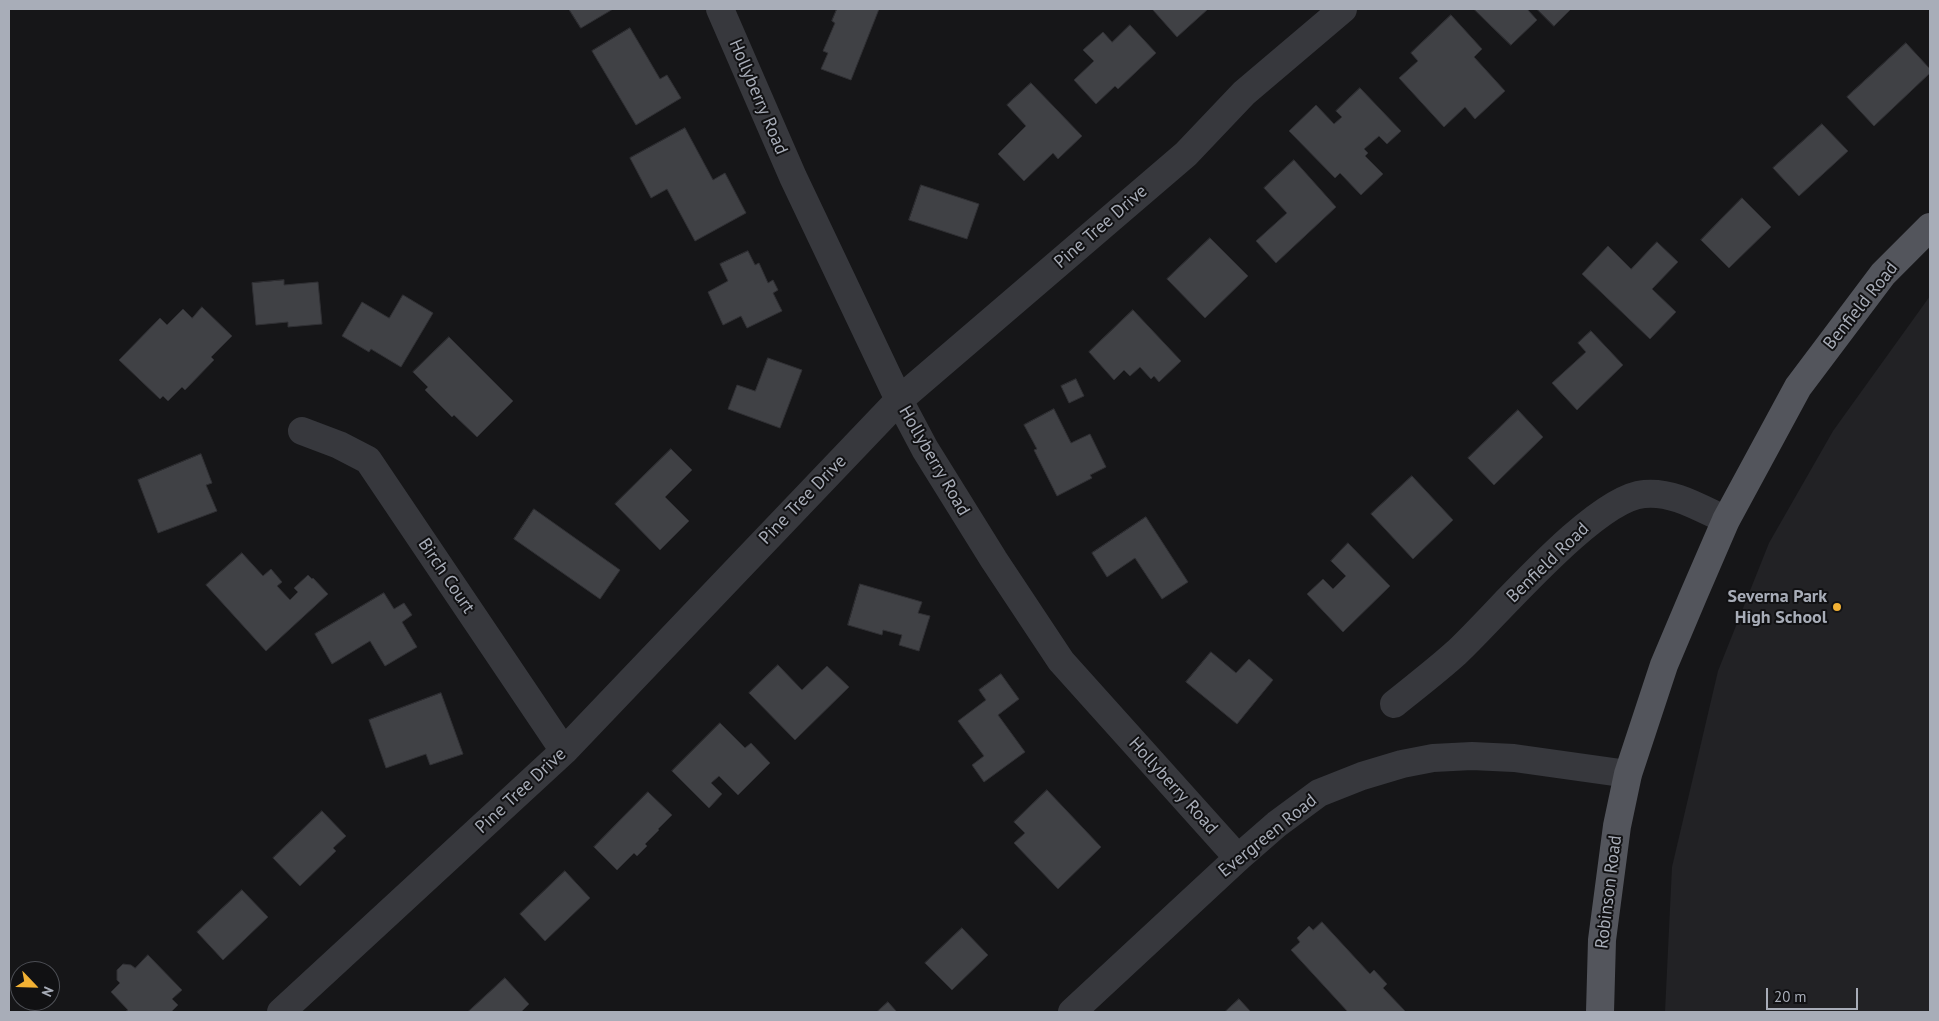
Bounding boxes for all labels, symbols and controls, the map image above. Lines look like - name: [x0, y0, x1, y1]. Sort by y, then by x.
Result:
- street label: Hollyberry Road: [724, 36, 792, 158]
- street label: Pine Tree Drive: [1050, 181, 1152, 273]
- street label: Benfield Road: [1819, 258, 1903, 354]
- street label: Hollyberry Road: [894, 402, 974, 520]
- street label: Pine Tree Drive: [755, 451, 851, 549]
- street label: Benfield Road: [1502, 518, 1594, 608]
- street label: Birch Court: [413, 534, 479, 618]
- place label: Severna Park High School: [1727, 586, 1827, 628]
- marker: Severna Park High School: [1831, 601, 1843, 613]
- street label: Hollyberry Road: [1124, 733, 1222, 839]
- street label: Pine Tree Drive: [471, 743, 571, 839]
- street label: Evergreen Road: [1215, 790, 1321, 882]
- street label: Robinson Road: [1591, 834, 1627, 950]
- north arrow: [10, 961, 60, 1011]
- scale bar: [1769, 978, 1862, 1010]
- text: N: [38, 984, 58, 1000]
- text: 20 m: [1774, 987, 1807, 1006]

